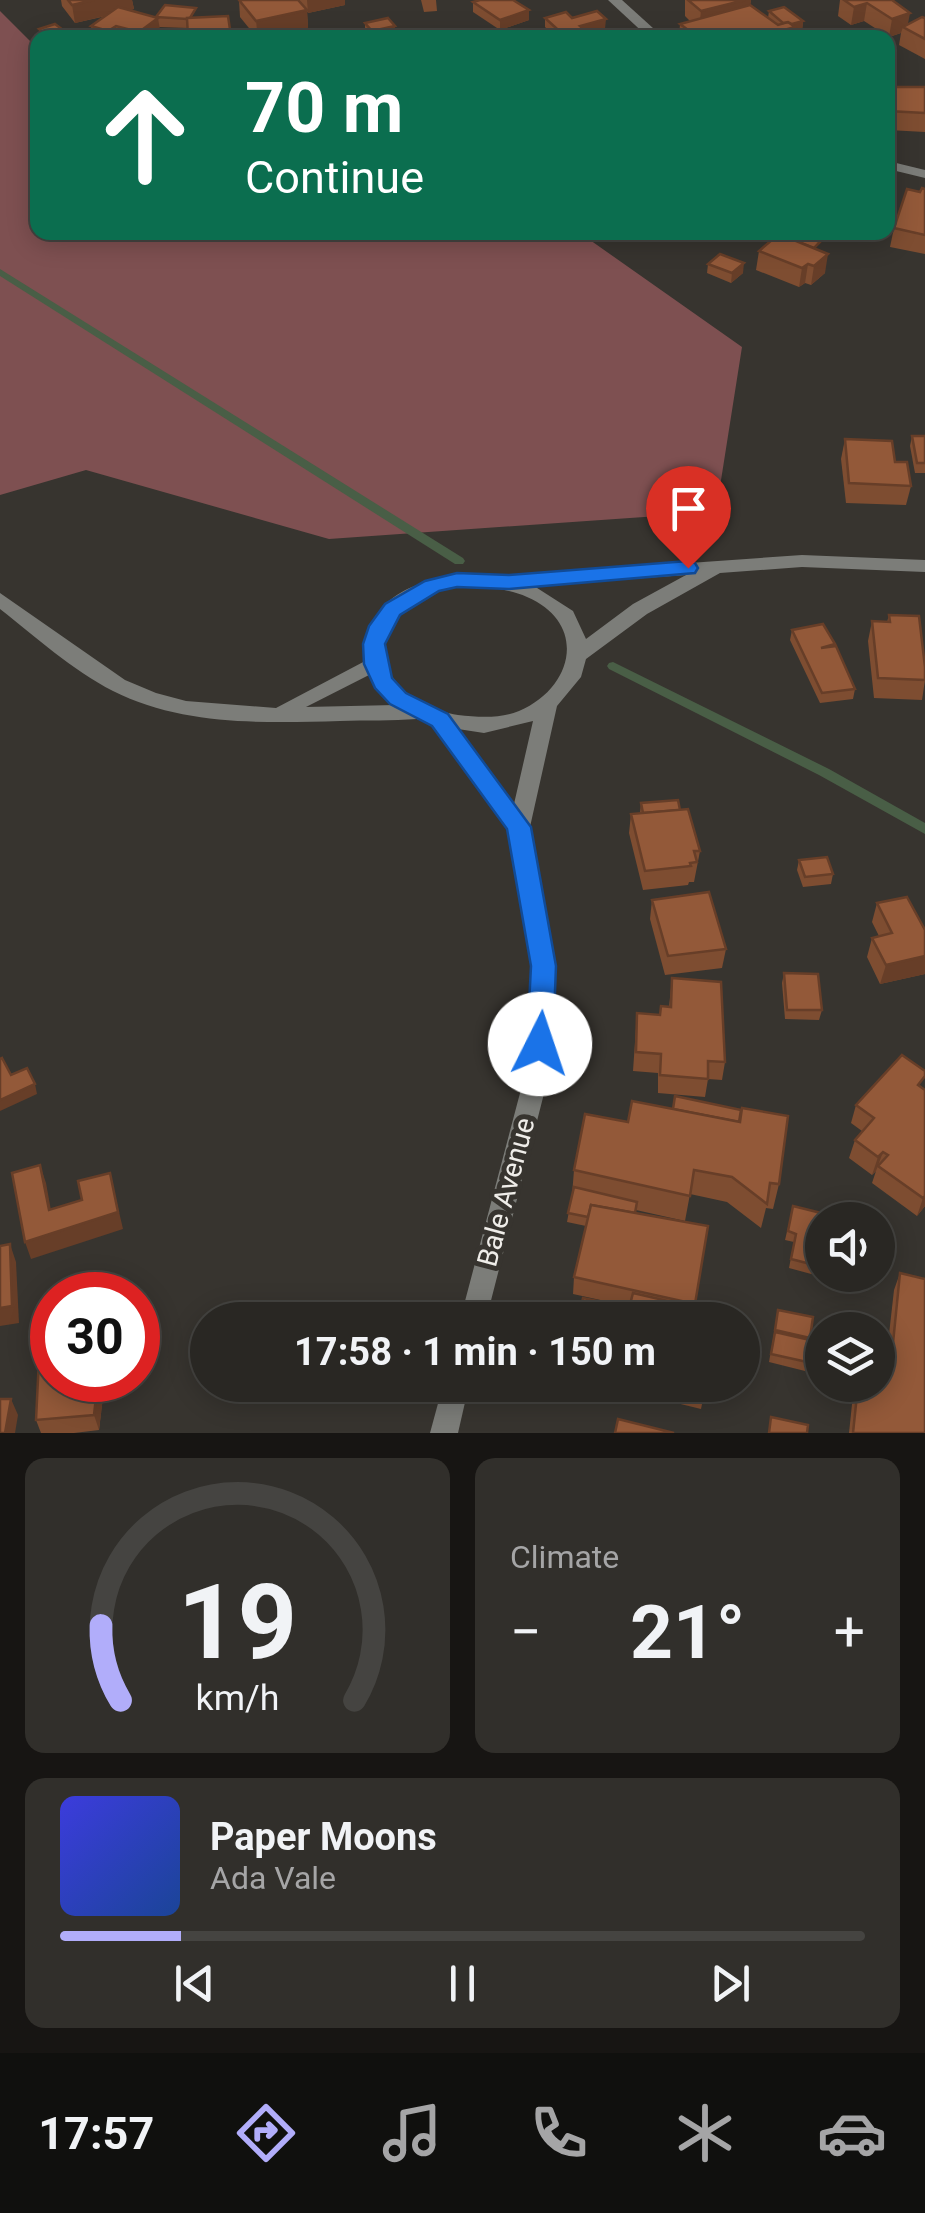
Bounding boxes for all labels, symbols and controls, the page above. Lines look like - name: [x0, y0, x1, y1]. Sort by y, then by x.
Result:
- text: 70 m: [245, 67, 403, 149]
- icon: ahead: [80, 70, 210, 200]
- text: Continue: [245, 151, 424, 204]
- pin: [646, 466, 731, 569]
- icon: arrive: [661, 481, 716, 536]
- position arrow: [488, 992, 592, 1096]
- street label: Bale Avenue: [470, 1114, 542, 1270]
- map controls: [805, 1202, 895, 1402]
- button: sound: [805, 1202, 895, 1292]
- speed limit sign: 30: [30, 1272, 160, 1402]
- button: layers: [805, 1312, 895, 1402]
- text: 17:58 · 1 min · 150 m: [294, 1330, 656, 1374]
- text: Climate: [510, 1538, 619, 1576]
- text: 19: [178, 1562, 297, 1683]
- text: 21°: [630, 1588, 745, 1676]
- text: −: [510, 1600, 541, 1664]
- text: +: [834, 1600, 865, 1664]
- text: km/h: [196, 1677, 279, 1719]
- text: Paper Moons: [210, 1815, 437, 1859]
- text: Ada Vale: [210, 1859, 336, 1897]
- icon: previous: [167, 1956, 222, 2011]
- icon: pause: [435, 1956, 490, 2011]
- icon: next: [703, 1956, 758, 2011]
- icon: directions: [231, 2098, 301, 2168]
- icon: music: [377, 2098, 447, 2168]
- icon: phone: [524, 2098, 594, 2168]
- icon: climate: [670, 2098, 740, 2168]
- icon: car: [817, 2098, 887, 2168]
- text: 17:57: [38, 2107, 154, 2160]

